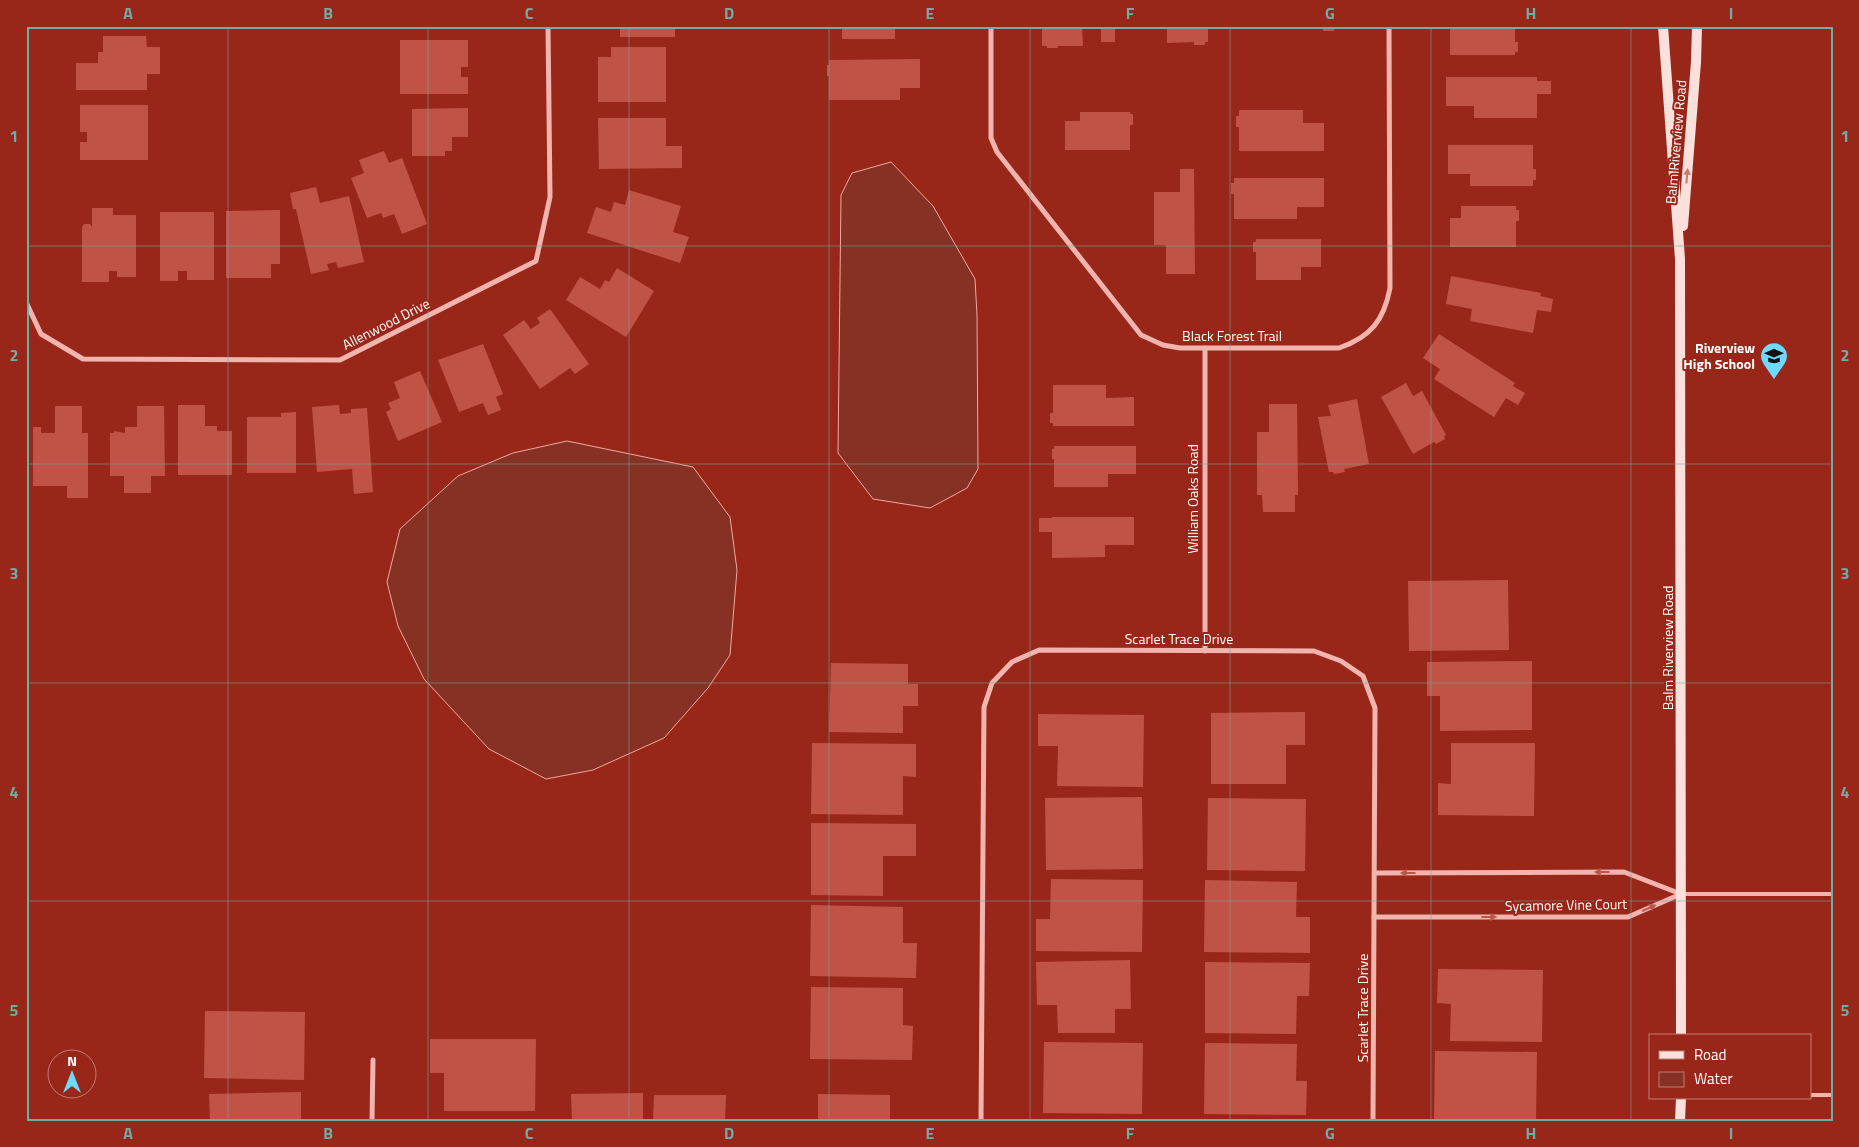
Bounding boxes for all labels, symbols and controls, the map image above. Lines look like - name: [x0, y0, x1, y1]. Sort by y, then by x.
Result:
- text: A: [123, 1, 133, 25]
- text: B: [323, 1, 333, 25]
- text: C: [525, 1, 534, 25]
- text: D: [724, 1, 734, 25]
- text: E: [926, 1, 935, 25]
- text: F: [1126, 1, 1135, 25]
- text: G: [1325, 1, 1335, 25]
- text: H: [1526, 1, 1536, 25]
- text: I: [1729, 1, 1733, 25]
- street label: Balm Riverview Road: [1660, 79, 1691, 205]
- text: 1: [10, 124, 18, 148]
- text: 1: [1841, 124, 1849, 148]
- one-way arrow: [1683, 168, 1691, 184]
- street label: Allenwood Drive: [338, 292, 433, 355]
- street label: Black Forest Trail: [1182, 325, 1282, 346]
- place label: Riverview High School: [1683, 337, 1755, 374]
- school or university icon: Riverview High School: [1759, 341, 1789, 380]
- text: 2: [10, 343, 18, 367]
- text: 2: [1841, 343, 1849, 367]
- street label: William Oaks Road: [1182, 444, 1203, 554]
- text: 3: [10, 561, 18, 585]
- text: 3: [1841, 561, 1849, 585]
- street label: Balm Riverview Road: [1657, 586, 1678, 710]
- street label: Scarlet Trace Drive: [1125, 628, 1233, 649]
- text: 4: [10, 780, 19, 804]
- text: 4: [1841, 780, 1850, 804]
- one-way arrow: [1594, 868, 1610, 876]
- one-way arrow: [1400, 869, 1416, 877]
- street label: Sycamore Vine Court: [1505, 893, 1627, 916]
- one-way arrow: [1642, 904, 1656, 912]
- one-way arrow: [1481, 913, 1497, 921]
- street label: Scarlet Trace Drive: [1352, 954, 1373, 1062]
- text: 5: [10, 998, 19, 1022]
- text: 5: [1841, 998, 1850, 1022]
- legend: [1649, 1034, 1812, 1100]
- text: Road: [1694, 1043, 1726, 1066]
- north arrow: [48, 1050, 98, 1100]
- text: N: [67, 1050, 77, 1071]
- text: Water: [1694, 1067, 1733, 1090]
- text: A: [123, 1121, 133, 1145]
- text: B: [323, 1121, 333, 1145]
- text: C: [525, 1121, 534, 1145]
- text: D: [724, 1121, 734, 1145]
- text: E: [926, 1121, 935, 1145]
- text: F: [1126, 1121, 1135, 1145]
- text: G: [1325, 1121, 1335, 1145]
- text: H: [1526, 1121, 1536, 1145]
- text: I: [1729, 1121, 1733, 1145]

